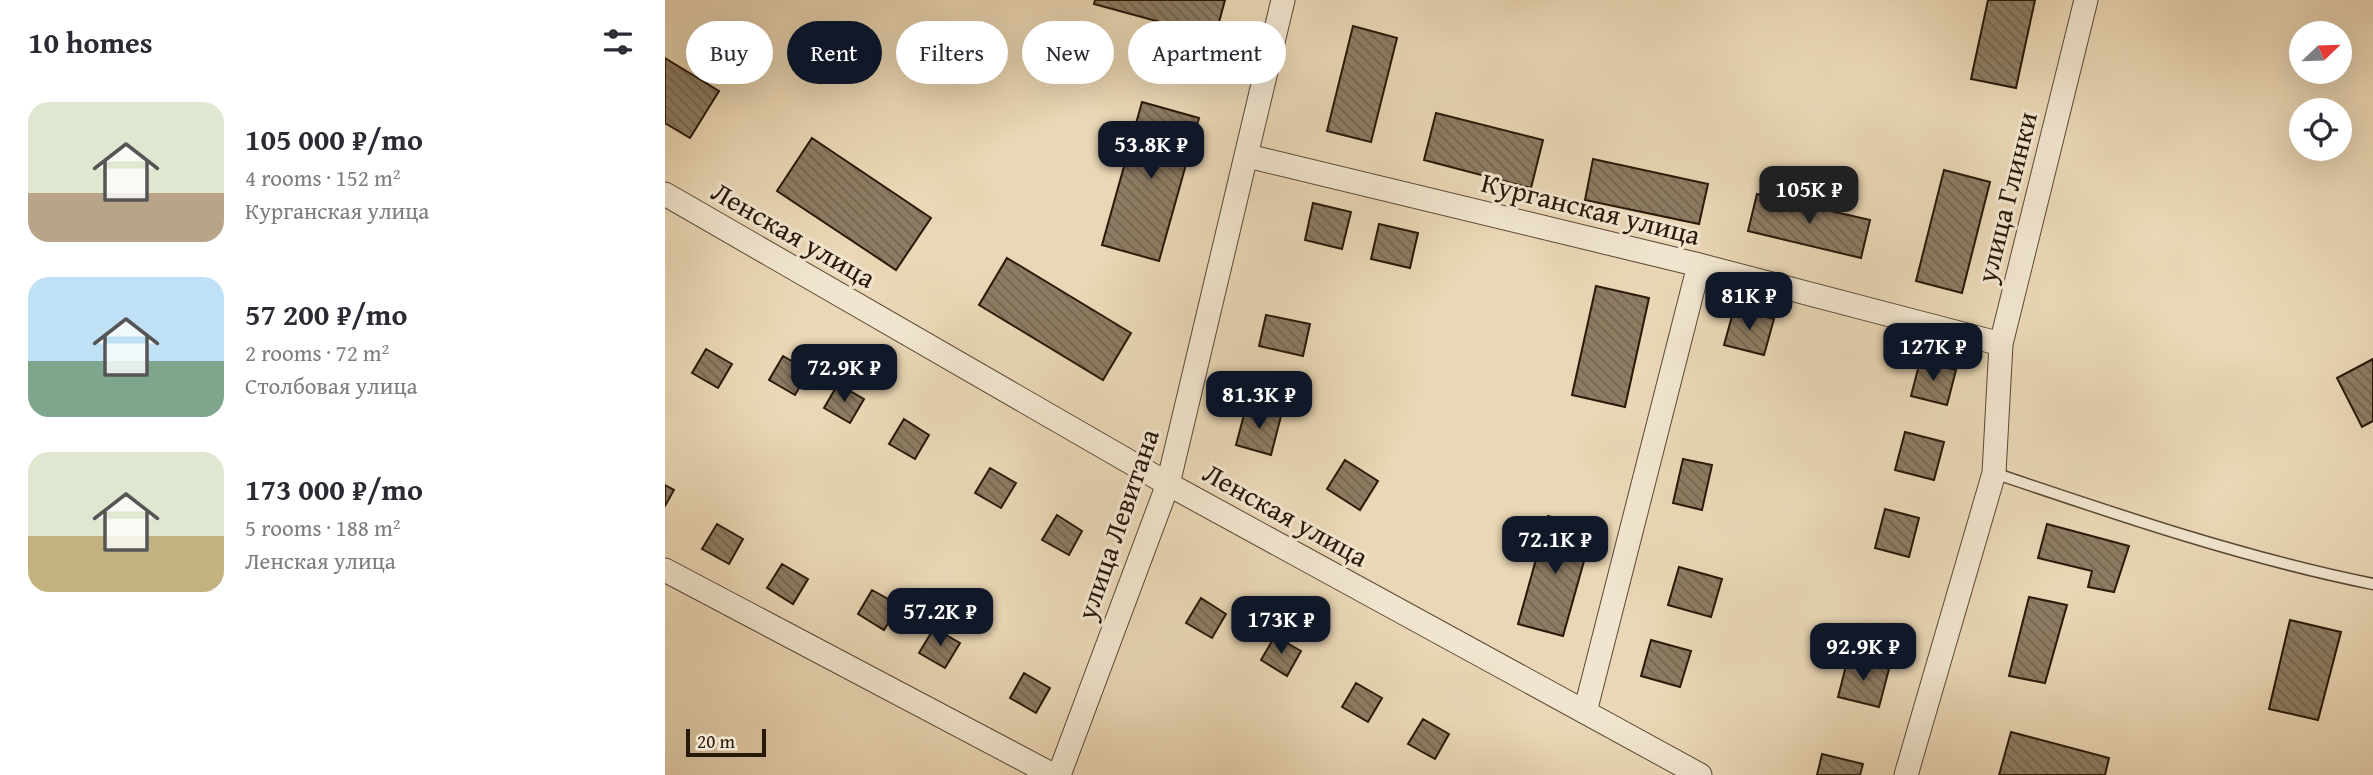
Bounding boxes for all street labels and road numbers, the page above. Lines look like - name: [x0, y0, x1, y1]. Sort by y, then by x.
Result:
- street label: улица Глинки: [1965, 107, 2047, 288]
- street label: Курганская улица: [1477, 161, 1705, 255]
- street label: Ленская улица: [704, 170, 884, 298]
- street label: улица Левитана: [1065, 422, 1169, 626]
- street label: Ленская улица: [1196, 452, 1377, 577]

